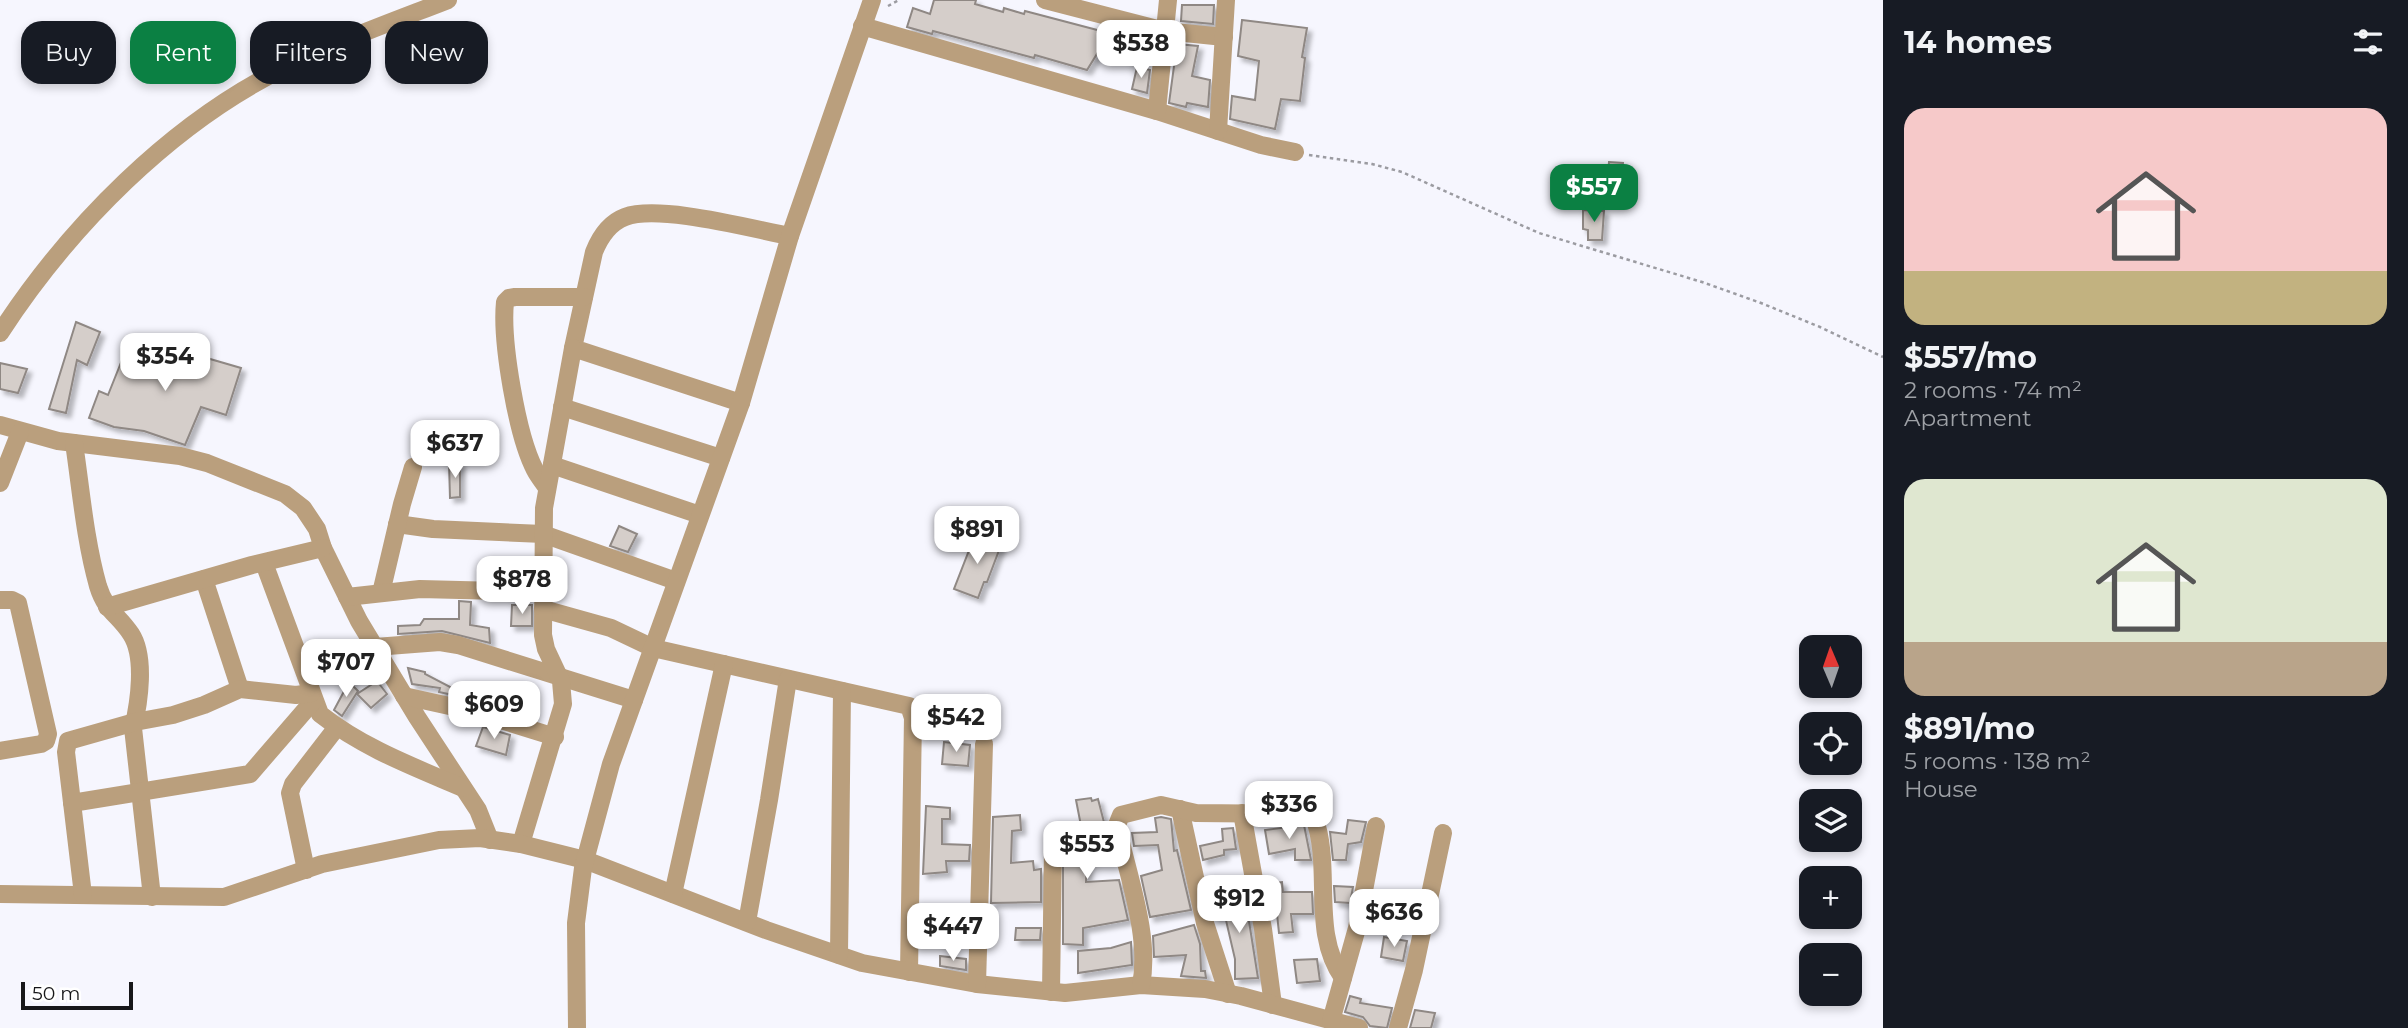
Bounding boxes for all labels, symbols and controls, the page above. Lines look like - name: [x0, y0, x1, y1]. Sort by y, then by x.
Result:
- pin: $538: [1100, 20, 1182, 80]
- chip: Buy: [21, 21, 116, 84]
- chip: Rent: [130, 21, 236, 84]
- chip: Filters: [250, 21, 371, 84]
- chip: New: [385, 21, 488, 84]
- icon: filters: [2349, 23, 2387, 61]
- text: 14 homes: [1904, 24, 2052, 61]
- text: $538: [1112, 29, 1170, 57]
- icon: home: [2083, 153, 2209, 279]
- pin: $557: [1553, 164, 1635, 224]
- text: $557: [1566, 173, 1622, 201]
- pin: $354: [124, 334, 206, 393]
- text: $557/mo: [1904, 339, 2037, 376]
- text: $354: [136, 342, 194, 370]
- text: 2 rooms · 74 m²: [1904, 376, 2082, 404]
- text: Apartment: [1904, 404, 2032, 432]
- pin: $637: [414, 420, 496, 480]
- text: $637: [426, 429, 484, 457]
- pin: $891: [936, 506, 1018, 566]
- text: $891: [950, 515, 1004, 543]
- icon: home: [2083, 524, 2209, 650]
- pin: $878: [481, 556, 563, 616]
- text: $878: [493, 565, 551, 593]
- north arrow: [1799, 635, 1862, 698]
- map controls: [1799, 635, 1862, 1006]
- pin: $707: [305, 640, 387, 699]
- text: $707: [317, 648, 375, 676]
- pin: $609: [453, 682, 535, 741]
- text: $609: [464, 690, 524, 718]
- pin: $542: [915, 694, 997, 754]
- text: $542: [927, 703, 985, 731]
- text: $891/mo: [1904, 710, 2035, 747]
- button: locate: [1799, 712, 1862, 775]
- text: 5 rooms · 138 m²: [1904, 747, 2091, 775]
- text: House: [1904, 775, 1978, 803]
- pin: $336: [1248, 782, 1330, 841]
- button: layers: [1799, 789, 1862, 852]
- text: $336: [1261, 790, 1317, 818]
- pin: $553: [1046, 822, 1128, 881]
- text: $553: [1059, 830, 1115, 858]
- button: +: [1799, 866, 1862, 929]
- pin: $912: [1198, 876, 1280, 935]
- text: $912: [1213, 884, 1265, 912]
- pin: $636: [1353, 890, 1435, 949]
- text: $636: [1365, 898, 1423, 926]
- pin: $447: [912, 904, 994, 963]
- text: $447: [923, 912, 983, 940]
- button: −: [1799, 943, 1862, 1006]
- scale bar: [21, 979, 133, 1011]
- text: 50 m: [32, 982, 80, 1005]

